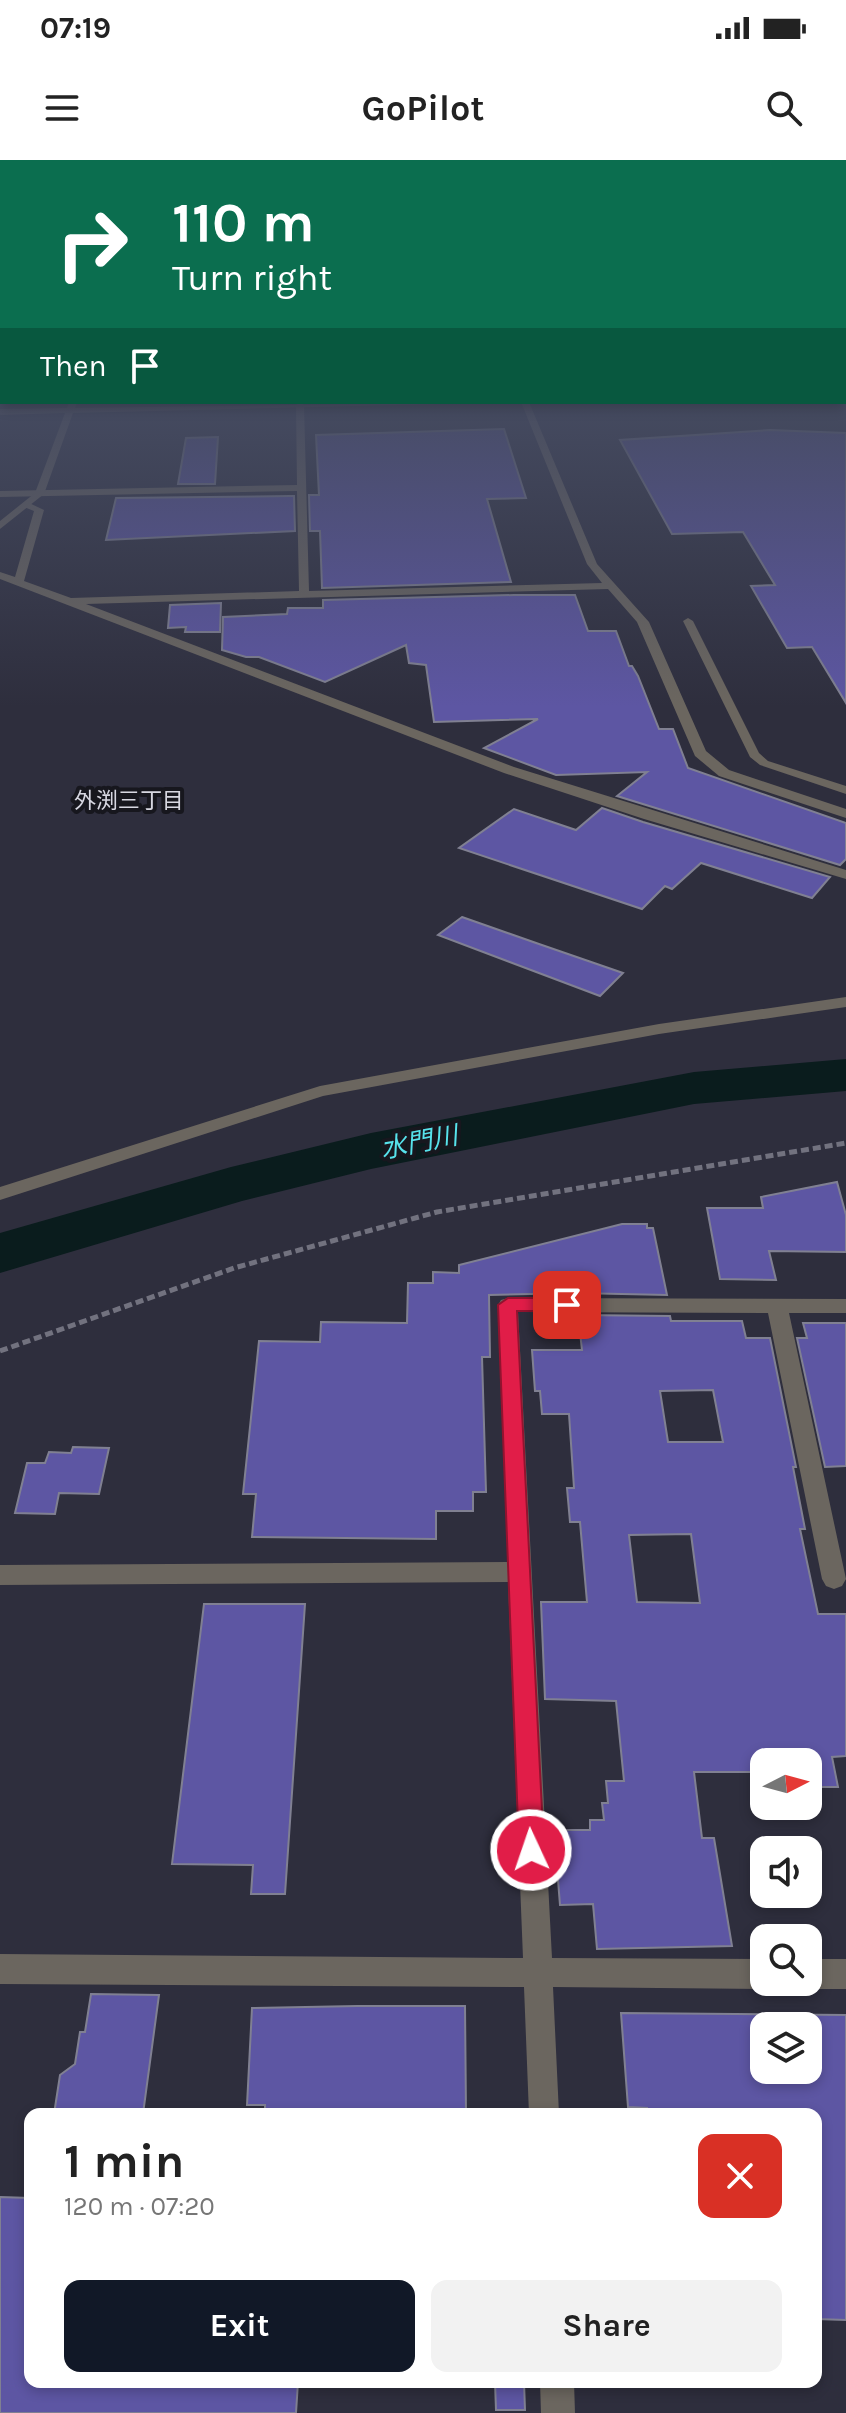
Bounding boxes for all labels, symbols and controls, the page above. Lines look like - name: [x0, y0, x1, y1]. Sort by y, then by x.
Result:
- text: 07:19: [40, 10, 111, 46]
- icon: menu: [40, 86, 84, 130]
- icon: search: [762, 86, 806, 130]
- text: GoPilot: [362, 87, 485, 129]
- text: 110 m: [172, 190, 315, 255]
- icon: right: [40, 192, 144, 296]
- text: Turn right: [172, 257, 332, 299]
- icon: arrive: [123, 344, 167, 388]
- text: Then: [40, 348, 107, 384]
- district label: 外渕三丁目: [74, 788, 184, 814]
- water label: 水門川: [378, 1119, 463, 1165]
- pin: [533, 1271, 601, 1339]
- icon: arrive: [545, 1283, 589, 1327]
- north arrow: [750, 1748, 822, 1820]
- map controls: [750, 1748, 822, 2084]
- position arrow: [489, 1808, 573, 1892]
- button: sound: [750, 1836, 822, 1908]
- button: search: [750, 1924, 822, 1996]
- button: layers: [750, 2012, 822, 2084]
- text: 1 min: [64, 2133, 184, 2189]
- button: close: [698, 2134, 782, 2218]
- text: 120 m · 07:20: [64, 2191, 215, 2222]
- button: Exit: [64, 2280, 415, 2372]
- button: Share: [431, 2280, 782, 2372]

